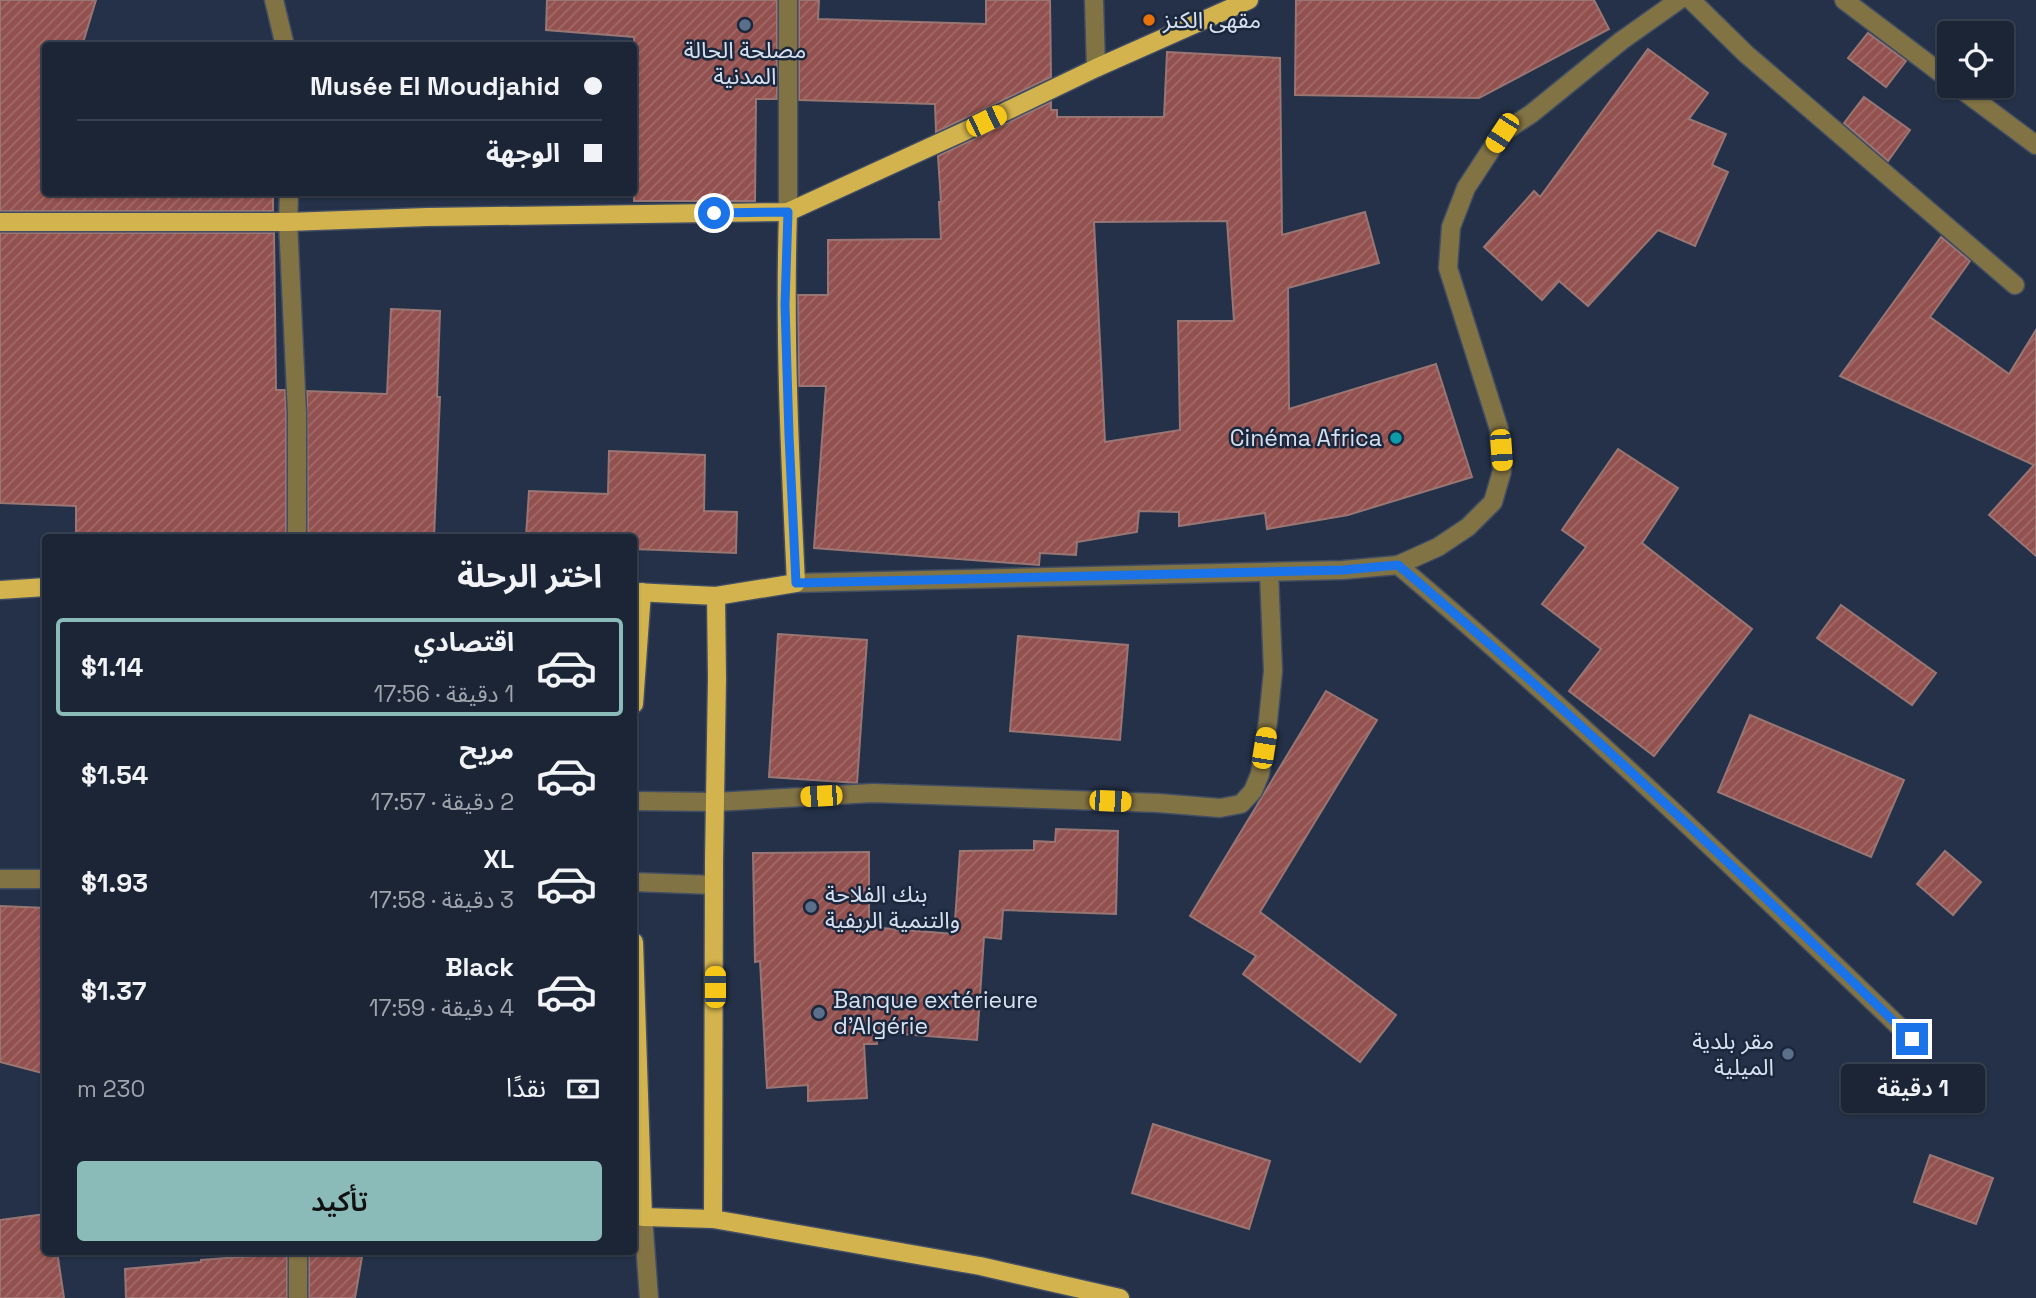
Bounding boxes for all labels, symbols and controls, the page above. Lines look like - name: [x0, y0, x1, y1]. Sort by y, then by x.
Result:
- place label: مقهى الكنز: [1162, 5, 1261, 35]
- marker: مقهى الكنز: [1141, 12, 1157, 28]
- marker: مصلحة الحالة المدنية: [737, 17, 753, 33]
- map controls: [1937, 21, 2014, 98]
- button: locate: [1937, 21, 2014, 98]
- place label: مصلحة الحالة المدنية: [684, 35, 806, 91]
- text: Musée El Moudjahid: [310, 69, 560, 103]
- car: [963, 102, 1010, 140]
- car: [1482, 110, 1523, 156]
- text: الوجهة: [486, 136, 560, 170]
- route start: [698, 197, 730, 229]
- place label: Cinéma Africa: [1230, 423, 1382, 453]
- car: [1490, 428, 1513, 472]
- marker: Cinéma Africa: [1388, 430, 1404, 446]
- text: اختر الرحلة: [457, 556, 602, 596]
- text: اقتصادي: [414, 625, 514, 659]
- icon: car: [535, 636, 598, 699]
- text: $1.14: [81, 650, 143, 684]
- text: 1 دقيقة · 17:56: [374, 679, 514, 709]
- car: [1251, 726, 1278, 770]
- text: مريح: [459, 733, 514, 767]
- icon: car: [535, 744, 598, 807]
- text: $1.54: [81, 758, 148, 792]
- car: [800, 784, 843, 808]
- text: 2 دقيقة · 17:57: [371, 787, 514, 817]
- car: [1089, 790, 1132, 812]
- text: XL: [483, 842, 514, 876]
- icon: car: [535, 852, 598, 915]
- text: $1.93: [81, 866, 148, 900]
- place label: بنك الفلاحة والتنمية الريفية: [825, 879, 960, 935]
- text: 3 دقيقة · 17:58: [369, 885, 514, 915]
- marker: بنك الفلاحة والتنمية الريفية: [803, 899, 819, 915]
- text: Black: [445, 950, 514, 984]
- icon: car: [535, 960, 598, 1023]
- car: [705, 966, 726, 1008]
- text: $1.37: [81, 974, 146, 1008]
- place label: Banque extérieure d'Algérie: [833, 985, 1038, 1041]
- text: 4 دقيقة · 17:59: [369, 993, 514, 1023]
- marker: Banque extérieure d'Algérie: [811, 1005, 827, 1021]
- route end: [1896, 1023, 1928, 1055]
- place label: مقر بلدية الميلية: [1692, 1026, 1774, 1082]
- marker: مقر بلدية الميلية: [1780, 1046, 1796, 1062]
- callout: 1 دقيقة: [1840, 1064, 1984, 1112]
- icon: cash: [564, 1070, 602, 1108]
- text: نقدًا: [506, 1071, 546, 1105]
- text: 1 دقيقة: [1877, 1073, 1949, 1103]
- text: 230 m: [77, 1074, 145, 1104]
- button: تأكيد: [77, 1161, 602, 1241]

